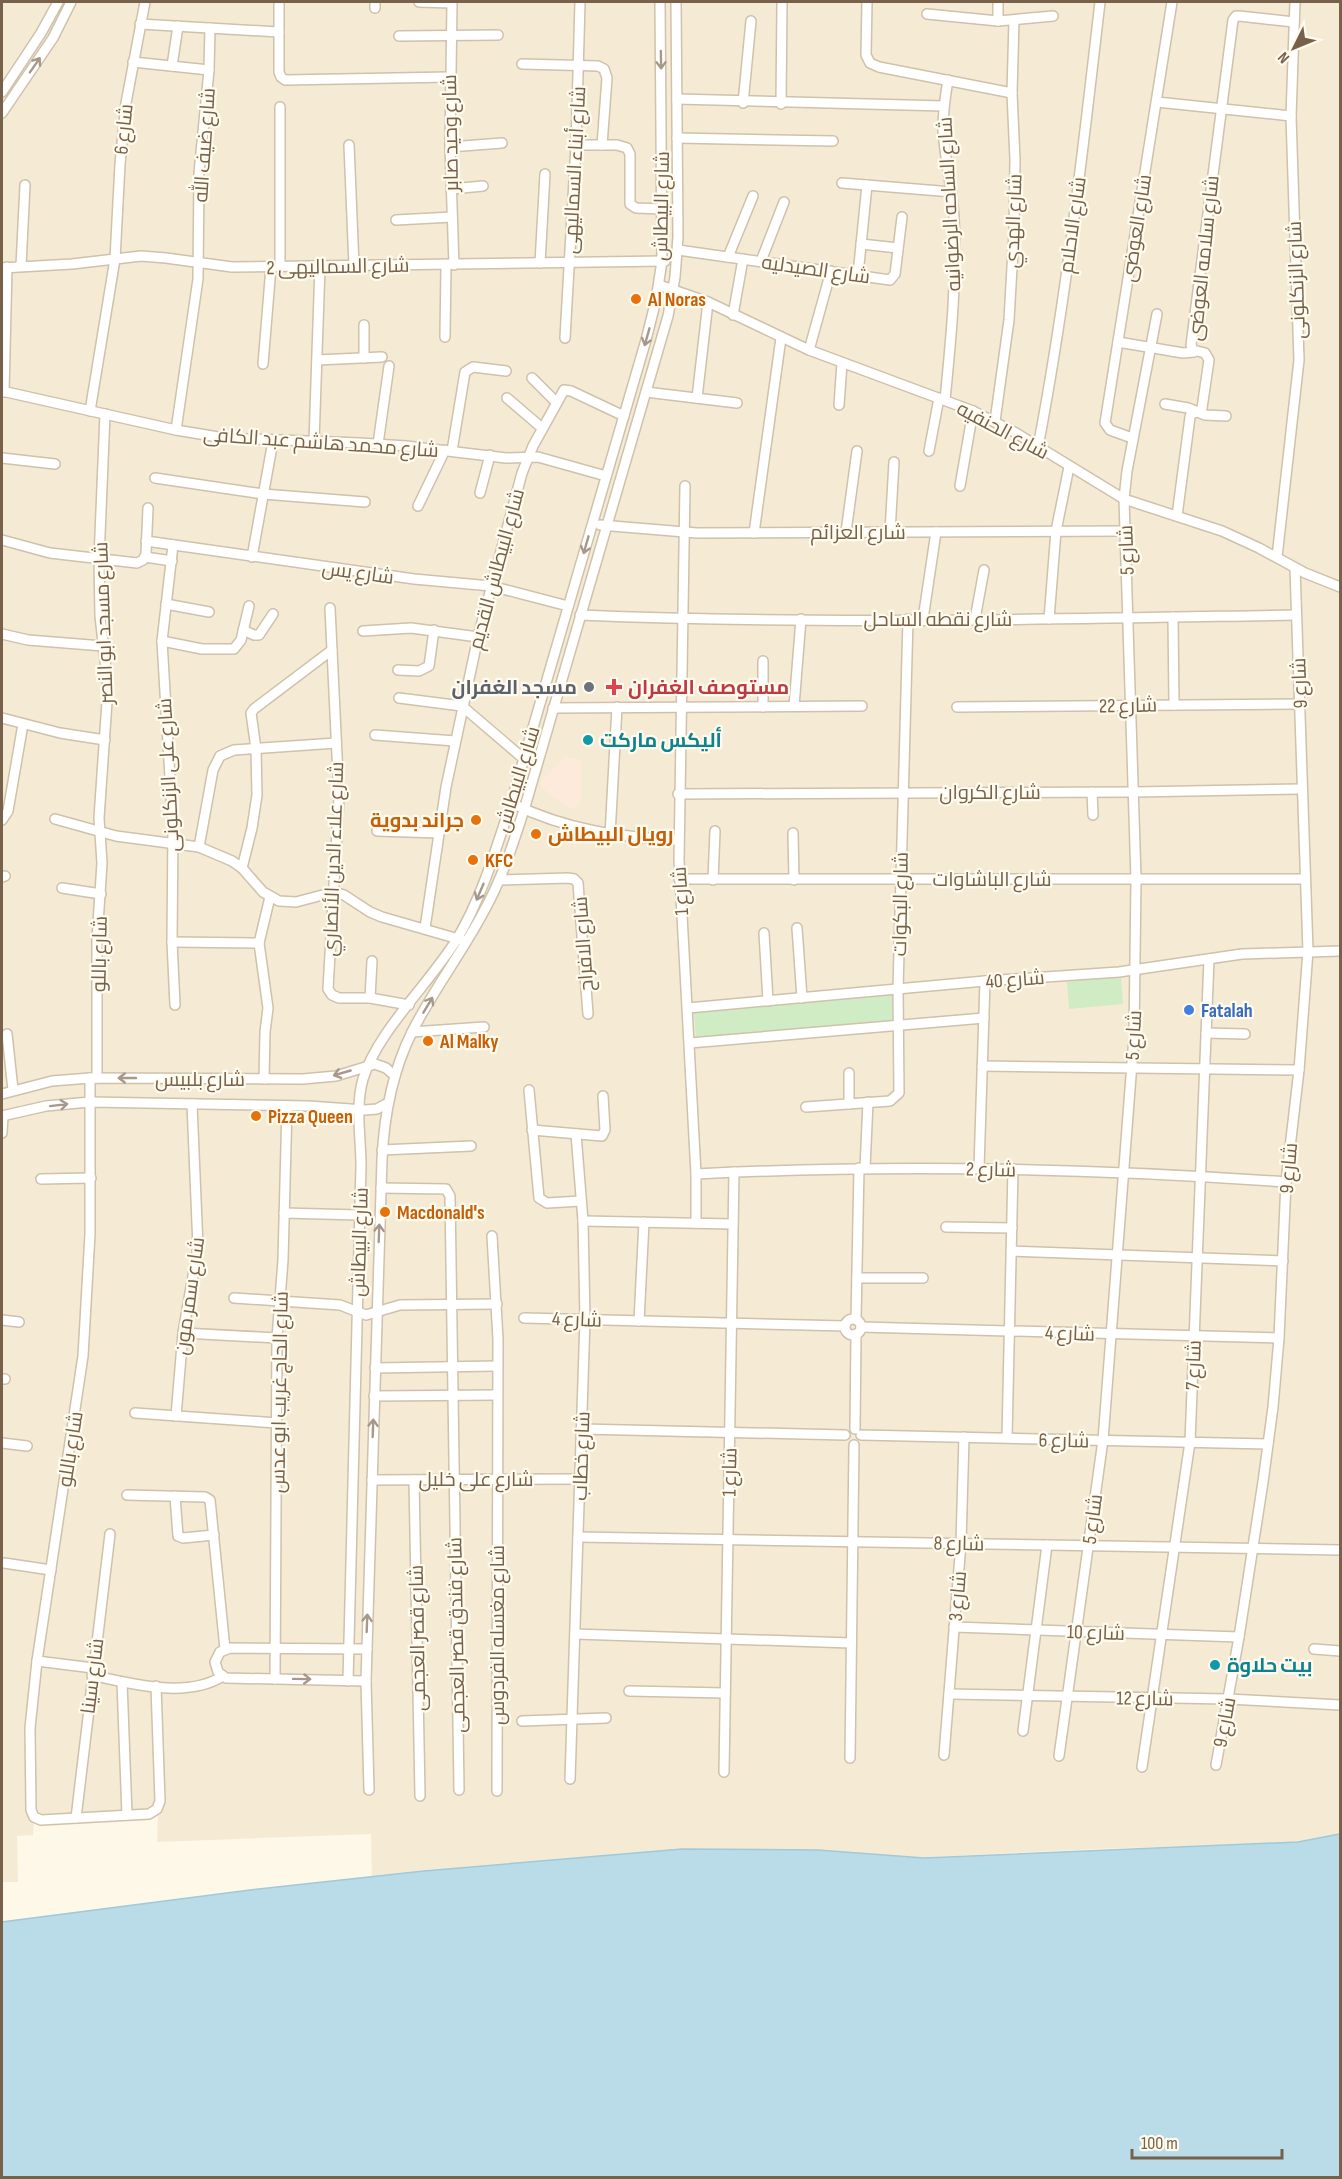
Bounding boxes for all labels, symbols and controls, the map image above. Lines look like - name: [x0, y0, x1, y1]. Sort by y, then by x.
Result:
- north arrow: [1264, 18, 1324, 78]
- text: N: [1274, 48, 1294, 67]
- one-way arrow: [655, 49, 667, 69]
- one-way arrow: [29, 58, 41, 74]
- street label: شارع وحيد صابر: [438, 74, 465, 193]
- street label: شارع أبناء السماليهى: [558, 85, 592, 255]
- street label: شارع ضيف الله: [187, 87, 222, 203]
- street label: شارع 6: [109, 103, 140, 156]
- street label: شارع الساحه الرضوانيه: [933, 116, 968, 292]
- street label: شارع البيطاش: [649, 151, 676, 261]
- street label: شارع الهدي: [1000, 173, 1031, 269]
- street label: شارع العوضى: [1117, 173, 1158, 284]
- street label: شارع سلامه العوضى: [1183, 174, 1226, 342]
- street label: شارع الاحلام: [1054, 175, 1093, 275]
- street label: شارع الزنكلونى: [1283, 221, 1312, 339]
- street label: شارع الصيدليه: [760, 250, 872, 290]
- street label: شارع السماليهى 2: [266, 254, 410, 281]
- place label: Al Noras: [647, 288, 706, 312]
- marker: Al Noras: [629, 292, 643, 306]
- one-way arrow: [641, 328, 652, 347]
- street label: شارع الحنفيه: [952, 397, 1053, 466]
- street label: شارع محمد هاشم عبد الكافى: [202, 423, 440, 464]
- street label: شارع البيطاش القديم: [464, 486, 531, 653]
- street label: شارع العزائم: [810, 521, 906, 546]
- street label: شارع 5: [1114, 525, 1141, 575]
- one-way arrow: [580, 535, 591, 554]
- street label: شارع مسجد ابو النصر: [89, 541, 120, 706]
- street label: شارع يس: [320, 556, 395, 591]
- street label: شارع نقطه الساحل: [864, 608, 1012, 633]
- street label: شارع 9: [1287, 657, 1314, 709]
- place label: مسجد الغفران: [452, 676, 577, 700]
- place label: مستوصف الغفران: [628, 676, 789, 700]
- marker: مستوصف الغفران: [605, 678, 623, 696]
- marker: مسجد الغفران: [582, 680, 596, 694]
- street label: شارع 22: [1099, 693, 1157, 720]
- street label: شارع على الزنكلونى: [153, 697, 186, 853]
- street label: شارع البيطاش: [490, 723, 546, 836]
- place label: أليكس ماركت: [600, 726, 722, 753]
- marker: أليكس ماركت: [581, 733, 595, 747]
- street label: شارع علاء الدين الأنصاري: [319, 761, 352, 957]
- street label: شارع الكروان: [939, 781, 1041, 806]
- place label: جراند بدوية: [370, 809, 464, 833]
- marker: جراند بدوية: [469, 813, 483, 827]
- place label: رويال البيطاش: [548, 823, 674, 847]
- marker: رويال البيطاش: [529, 827, 543, 841]
- place label: KFC: [485, 849, 513, 873]
- street label: شارع البكوات: [888, 852, 915, 957]
- marker: KFC: [466, 853, 480, 867]
- street label: شارع 1: [668, 866, 695, 916]
- street label: شارع الباشاوات: [932, 868, 1052, 893]
- one-way arrow: [474, 882, 485, 900]
- street label: شارع الافراح: [569, 895, 600, 992]
- street label: شارع باللو: [87, 916, 114, 992]
- street label: شارع 40: [985, 966, 1046, 995]
- one-way arrow: [421, 996, 434, 1013]
- place label: Fatalah: [1201, 999, 1253, 1023]
- marker: Fatalah: [1182, 1003, 1196, 1017]
- street label: شارع 5: [1121, 1009, 1148, 1061]
- place label: Al Malky: [439, 1030, 499, 1054]
- marker: Al Malky: [421, 1034, 435, 1048]
- street label: شارع بلبيس: [155, 1068, 245, 1093]
- one-way arrow: [333, 1068, 352, 1080]
- one-way arrow: [117, 1072, 137, 1084]
- one-way arrow: [48, 1099, 68, 1110]
- place label: Pizza Queen: [268, 1105, 353, 1129]
- marker: Pizza Queen: [249, 1109, 263, 1123]
- street label: شارع 9: [1275, 1142, 1304, 1195]
- street label: شارع 2: [966, 1158, 1016, 1183]
- street label: شارع البيطاش: [346, 1187, 375, 1297]
- place label: Macdonald's: [397, 1201, 485, 1225]
- marker: Macdonald's: [378, 1205, 392, 1219]
- one-way arrow: [374, 1223, 385, 1243]
- street label: شارع سمر مون: [170, 1236, 211, 1357]
- street label: شارع الحاج غريب ابو عدس: [266, 1291, 295, 1493]
- street label: شارع 4: [551, 1307, 603, 1334]
- street label: شارع 4: [1044, 1321, 1096, 1348]
- street label: شارع 7: [1181, 1340, 1208, 1390]
- street label: شارع باللو: [53, 1410, 90, 1489]
- street label: شارع خطاب: [568, 1411, 597, 1501]
- one-way arrow: [368, 1418, 379, 1438]
- street label: شارع 6: [1038, 1429, 1090, 1454]
- street label: شارع 1: [718, 1447, 743, 1497]
- street label: شارع على خليل: [418, 1468, 534, 1493]
- street label: شارع 5: [1078, 1493, 1109, 1546]
- street label: شارع 8: [933, 1532, 985, 1557]
- street label: شارع فندق قصر العجمى: [443, 1537, 472, 1733]
- street label: شارع مغسله الفردوس: [486, 1545, 511, 1725]
- street label: شارع قصر العجمى: [405, 1565, 432, 1711]
- street label: شارع 3: [944, 1570, 973, 1622]
- one-way arrow: [362, 1613, 373, 1633]
- street label: شارع 10: [1067, 1620, 1125, 1647]
- street label: شارع سينا: [76, 1637, 111, 1715]
- place label: بيت حلاوة: [1227, 1654, 1313, 1678]
- marker: بيت حلاوة: [1208, 1658, 1222, 1672]
- one-way arrow: [291, 1674, 311, 1685]
- street label: شارع 12: [1116, 1687, 1174, 1712]
- street label: شارع 9: [1208, 1695, 1243, 1750]
- scale bar: [1132, 2122, 1282, 2160]
- text: 100 m: [1141, 2133, 1178, 2154]

